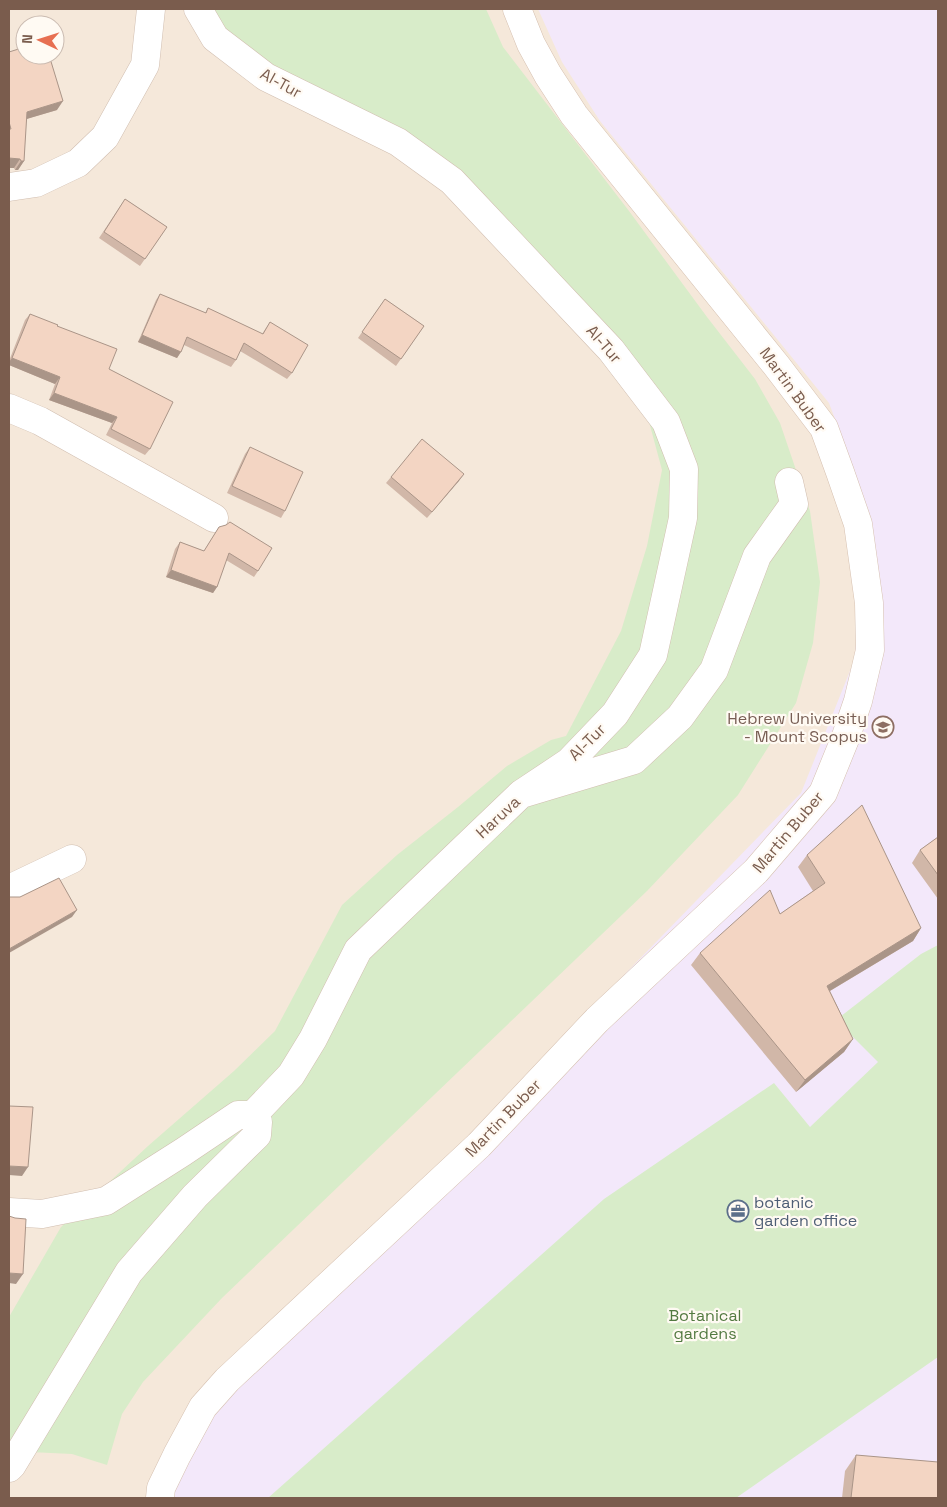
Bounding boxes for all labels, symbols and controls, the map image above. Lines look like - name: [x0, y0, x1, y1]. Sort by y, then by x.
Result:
- north arrow: [15, 15, 65, 65]
- text: N: [18, 34, 36, 44]
- street label: Al-Tur: [257, 63, 305, 103]
- street label: Al-Tur: [582, 321, 626, 367]
- street label: Martin Buber: [755, 343, 831, 437]
- place label: Hebrew University - Mount Scopus: [727, 708, 867, 747]
- school or university icon: Hebrew University - Mount Scopus: [871, 715, 895, 739]
- street label: Al-Tur: [564, 719, 610, 765]
- street label: Martin Buber: [748, 787, 828, 877]
- street label: Haruva: [471, 791, 525, 843]
- street label: Martin Buber: [461, 1075, 545, 1161]
- place label: botanic garden office: [754, 1192, 857, 1231]
- office icon: botanic garden office: [726, 1199, 750, 1223]
- park label: Botanical gardens: [668, 1305, 742, 1344]

